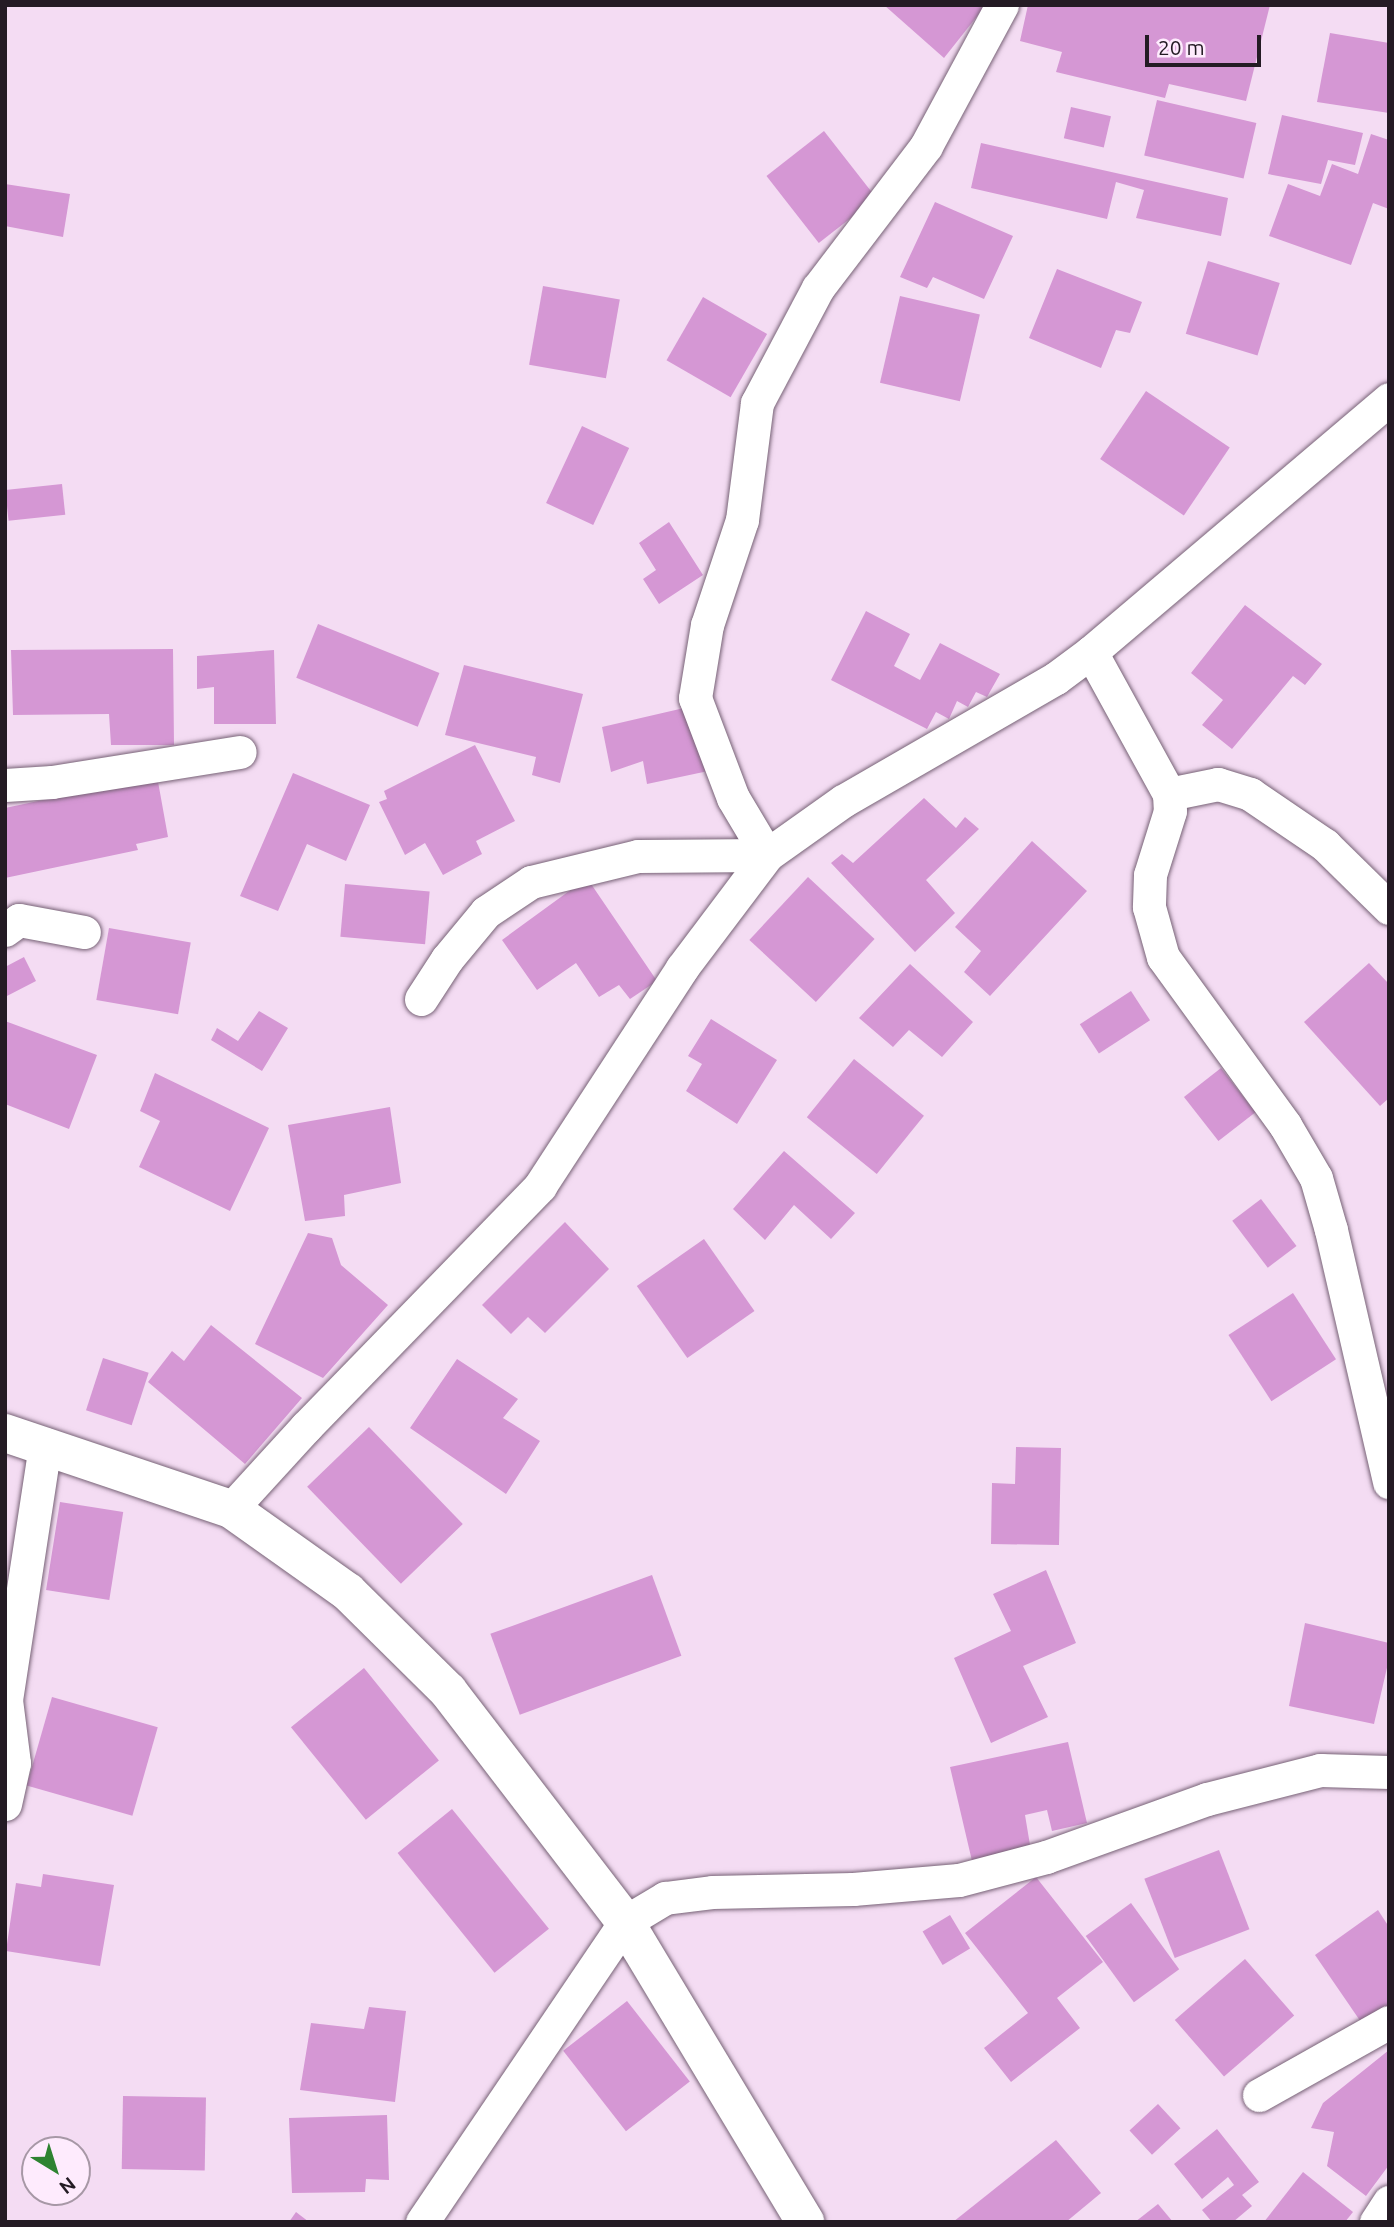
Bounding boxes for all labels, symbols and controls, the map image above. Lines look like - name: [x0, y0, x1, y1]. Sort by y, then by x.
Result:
- scale bar: [1149, 21, 1264, 65]
- text: 20 m: [1158, 35, 1205, 59]
- north arrow: [21, 2136, 91, 2206]
- text: N: [55, 2173, 80, 2199]

